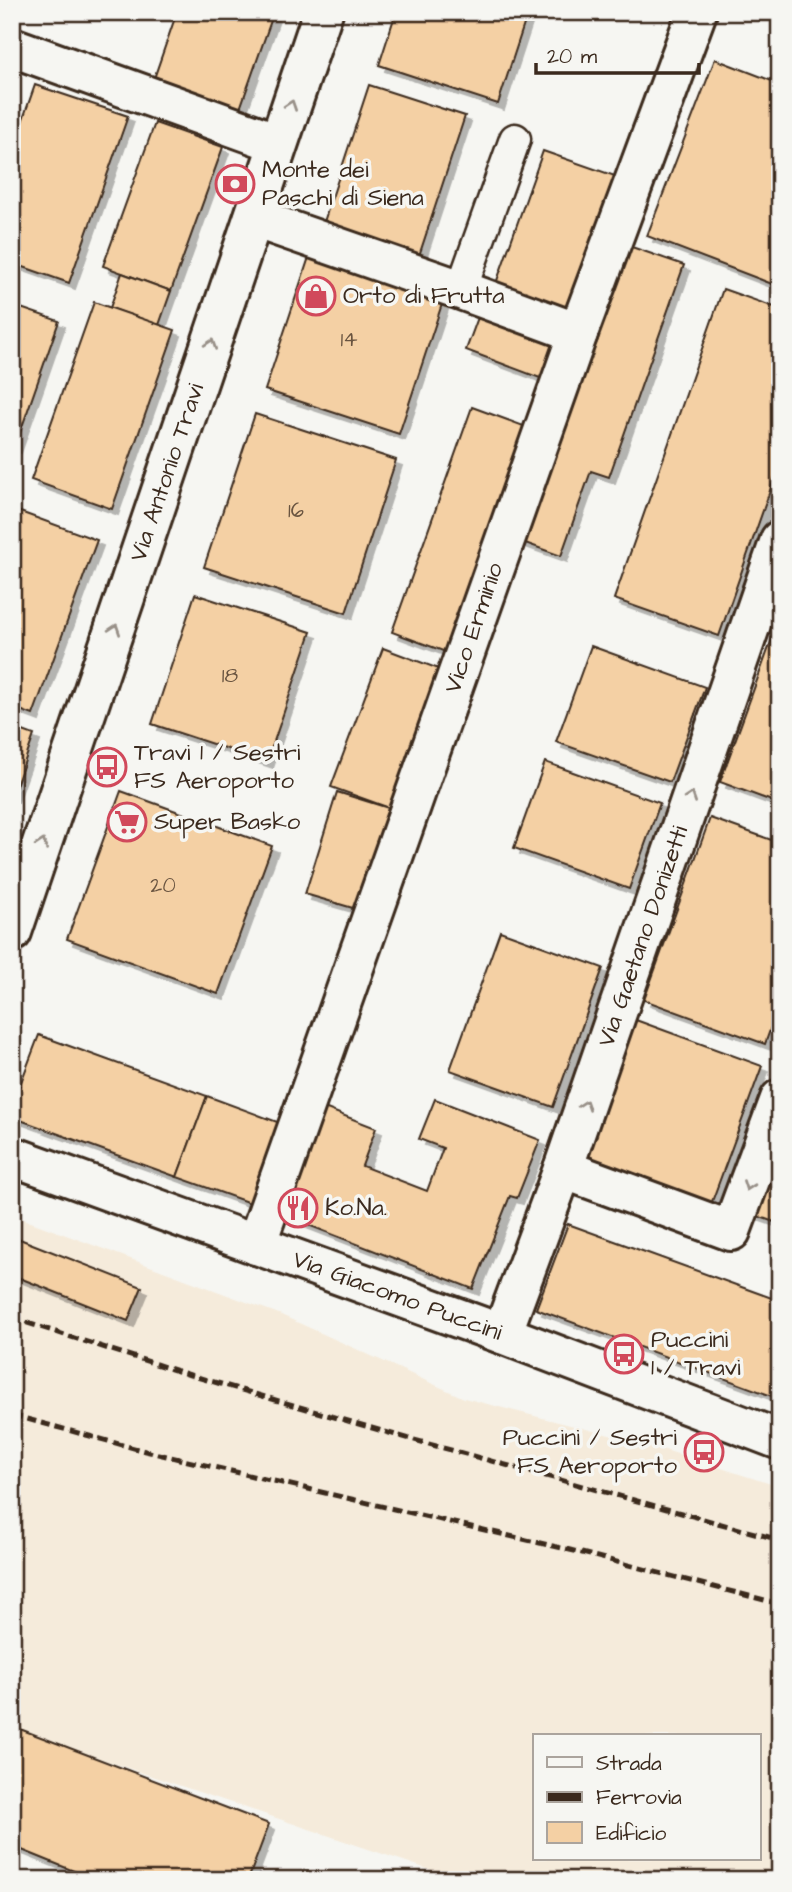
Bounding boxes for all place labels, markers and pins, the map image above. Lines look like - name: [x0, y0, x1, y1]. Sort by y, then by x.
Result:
- place label: Monte dei Paschi di Siena: [262, 153, 424, 215]
- bank icon: Monte dei Paschi di Siena: [214, 163, 256, 205]
- shop icon: Orto di Frutta: [295, 275, 337, 317]
- place label: Orto di Frutta: [343, 279, 504, 313]
- place label: Travi 1 / Sestri FS Aeroporto: [134, 736, 301, 798]
- bus stop icon: Travi 1 / Sestri FS Aeroporto: [86, 746, 128, 788]
- supermarket icon: Super Basko: [106, 801, 148, 843]
- place label: Super Basko: [154, 805, 301, 839]
- restaurant icon: Ko.Na.: [277, 1187, 319, 1229]
- place label: Ko.Na.: [325, 1191, 387, 1225]
- place label: Puccini 1 / Travi: [651, 1323, 741, 1385]
- bus stop icon: Puccini 1 / Travi: [603, 1333, 645, 1375]
- place label: Puccini / Sestri FS Aeroporto: [503, 1421, 677, 1483]
- bus stop icon: Puccini / Sestri FS Aeroporto: [683, 1431, 725, 1473]

